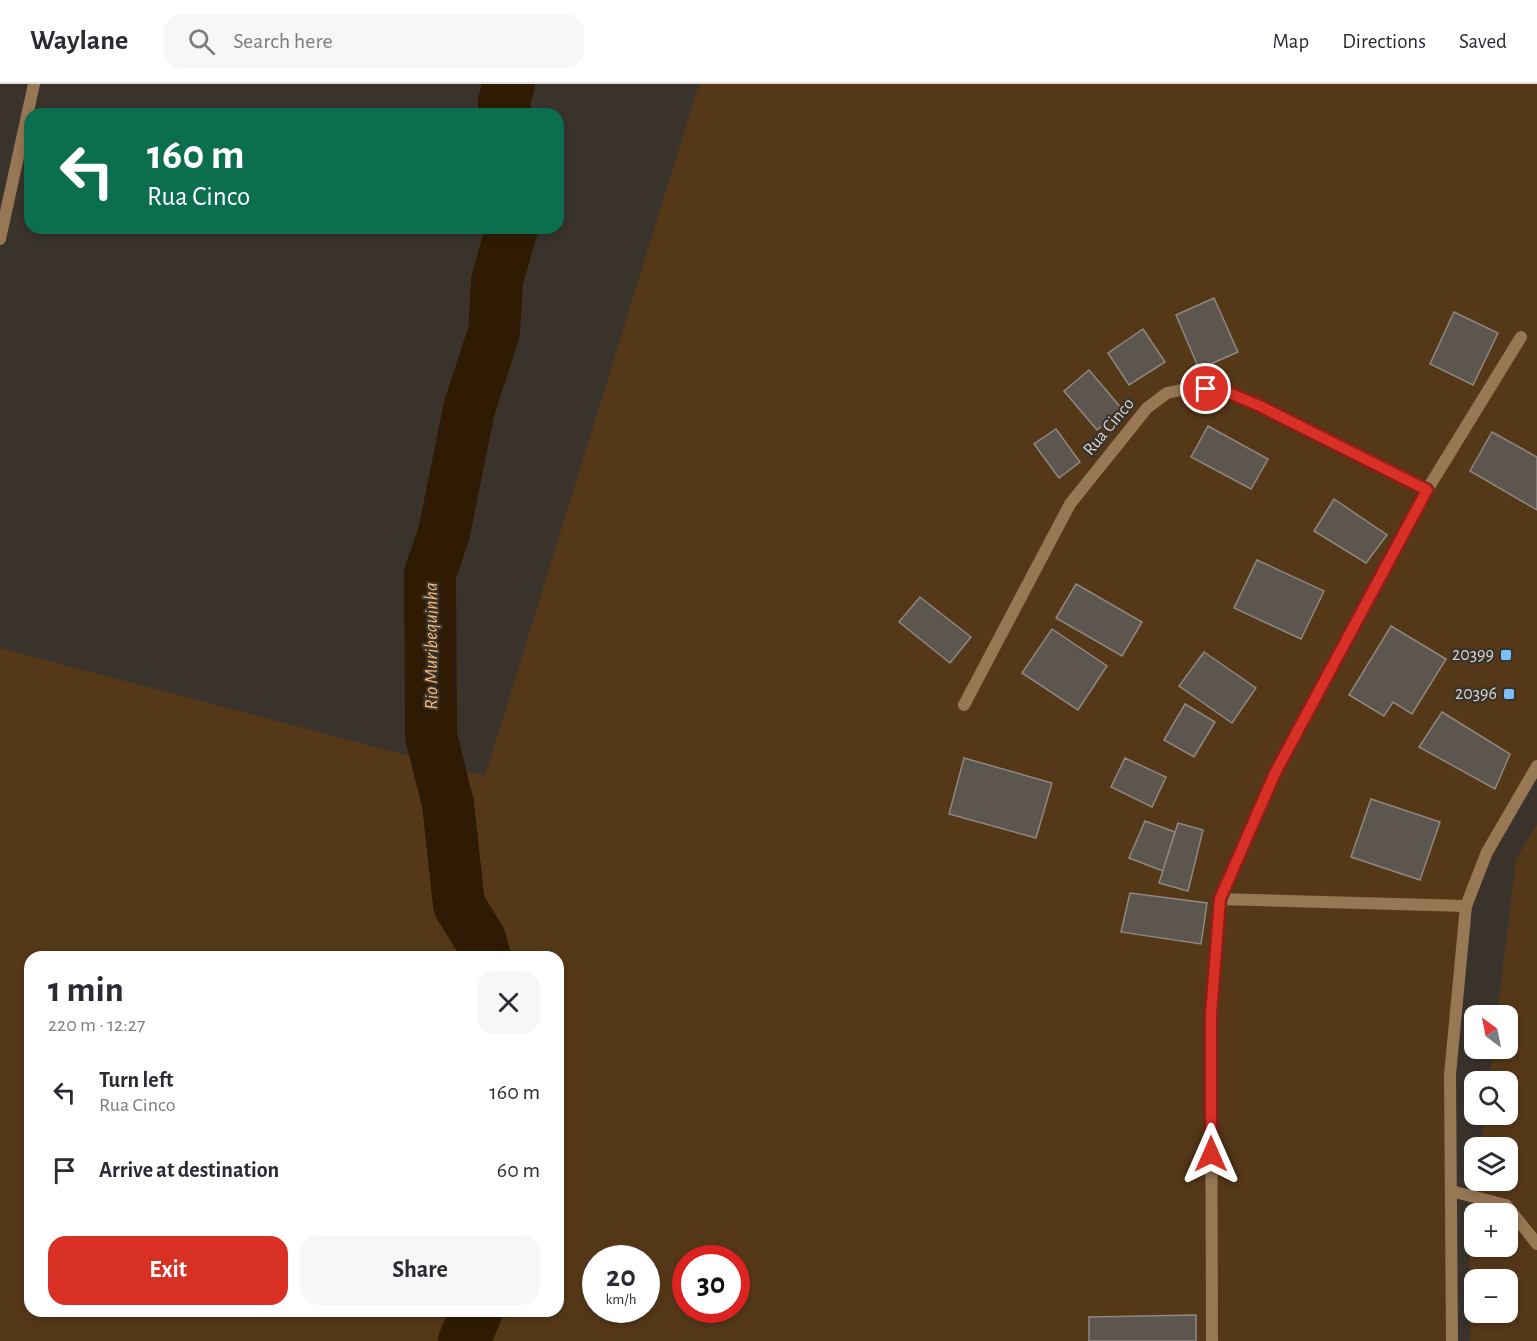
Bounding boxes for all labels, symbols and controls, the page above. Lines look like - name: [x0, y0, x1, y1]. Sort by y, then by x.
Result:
- search box: [164, 14, 584, 68]
- icon: search: [185, 25, 218, 58]
- text: Waylane: [30, 27, 128, 55]
- text: Search here: [233, 30, 333, 52]
- text: Map: [1273, 31, 1309, 52]
- text: Directions: [1342, 31, 1426, 52]
- text: Saved: [1459, 31, 1507, 52]
- icon: left: [48, 132, 126, 210]
- text: 160 m: [147, 134, 245, 176]
- text: Rua Cinco: [147, 183, 250, 210]
- pin: [1180, 363, 1231, 414]
- icon: arrive: [1189, 372, 1222, 405]
- street label: Rua Cinco: [1080, 395, 1138, 459]
- water label: Rio Muribequinha: [421, 582, 441, 710]
- place label: 20399: [1452, 646, 1494, 664]
- marker: 20399: [1499, 648, 1513, 662]
- place label: 20396: [1455, 685, 1497, 703]
- marker: 20396: [1502, 687, 1516, 701]
- button: close: [477, 971, 540, 1034]
- text: 1 min: [48, 972, 124, 1008]
- north arrow: [1464, 1005, 1518, 1059]
- map controls: [1464, 1005, 1518, 1323]
- text: 220 m · 12:27: [48, 1015, 145, 1035]
- text: Turn left: [99, 1069, 173, 1091]
- button: search: [1464, 1071, 1518, 1125]
- icon: left: [48, 1076, 81, 1109]
- text: 160 m: [489, 1081, 540, 1103]
- text: Rua Cinco: [99, 1095, 176, 1115]
- position arrow: [1179, 1122, 1243, 1186]
- button: layers: [1464, 1137, 1518, 1191]
- icon: arrive: [48, 1154, 81, 1187]
- text: Arrive at destination: [99, 1159, 279, 1181]
- text: 60 m: [497, 1159, 540, 1181]
- button: +: [1464, 1203, 1518, 1257]
- button: Exit: [48, 1236, 288, 1305]
- button: Share: [300, 1236, 540, 1305]
- speed limit sign: 30: [672, 1245, 750, 1323]
- text: 20: [606, 1262, 636, 1292]
- button: −: [1464, 1269, 1518, 1323]
- text: km/h: [606, 1292, 636, 1307]

